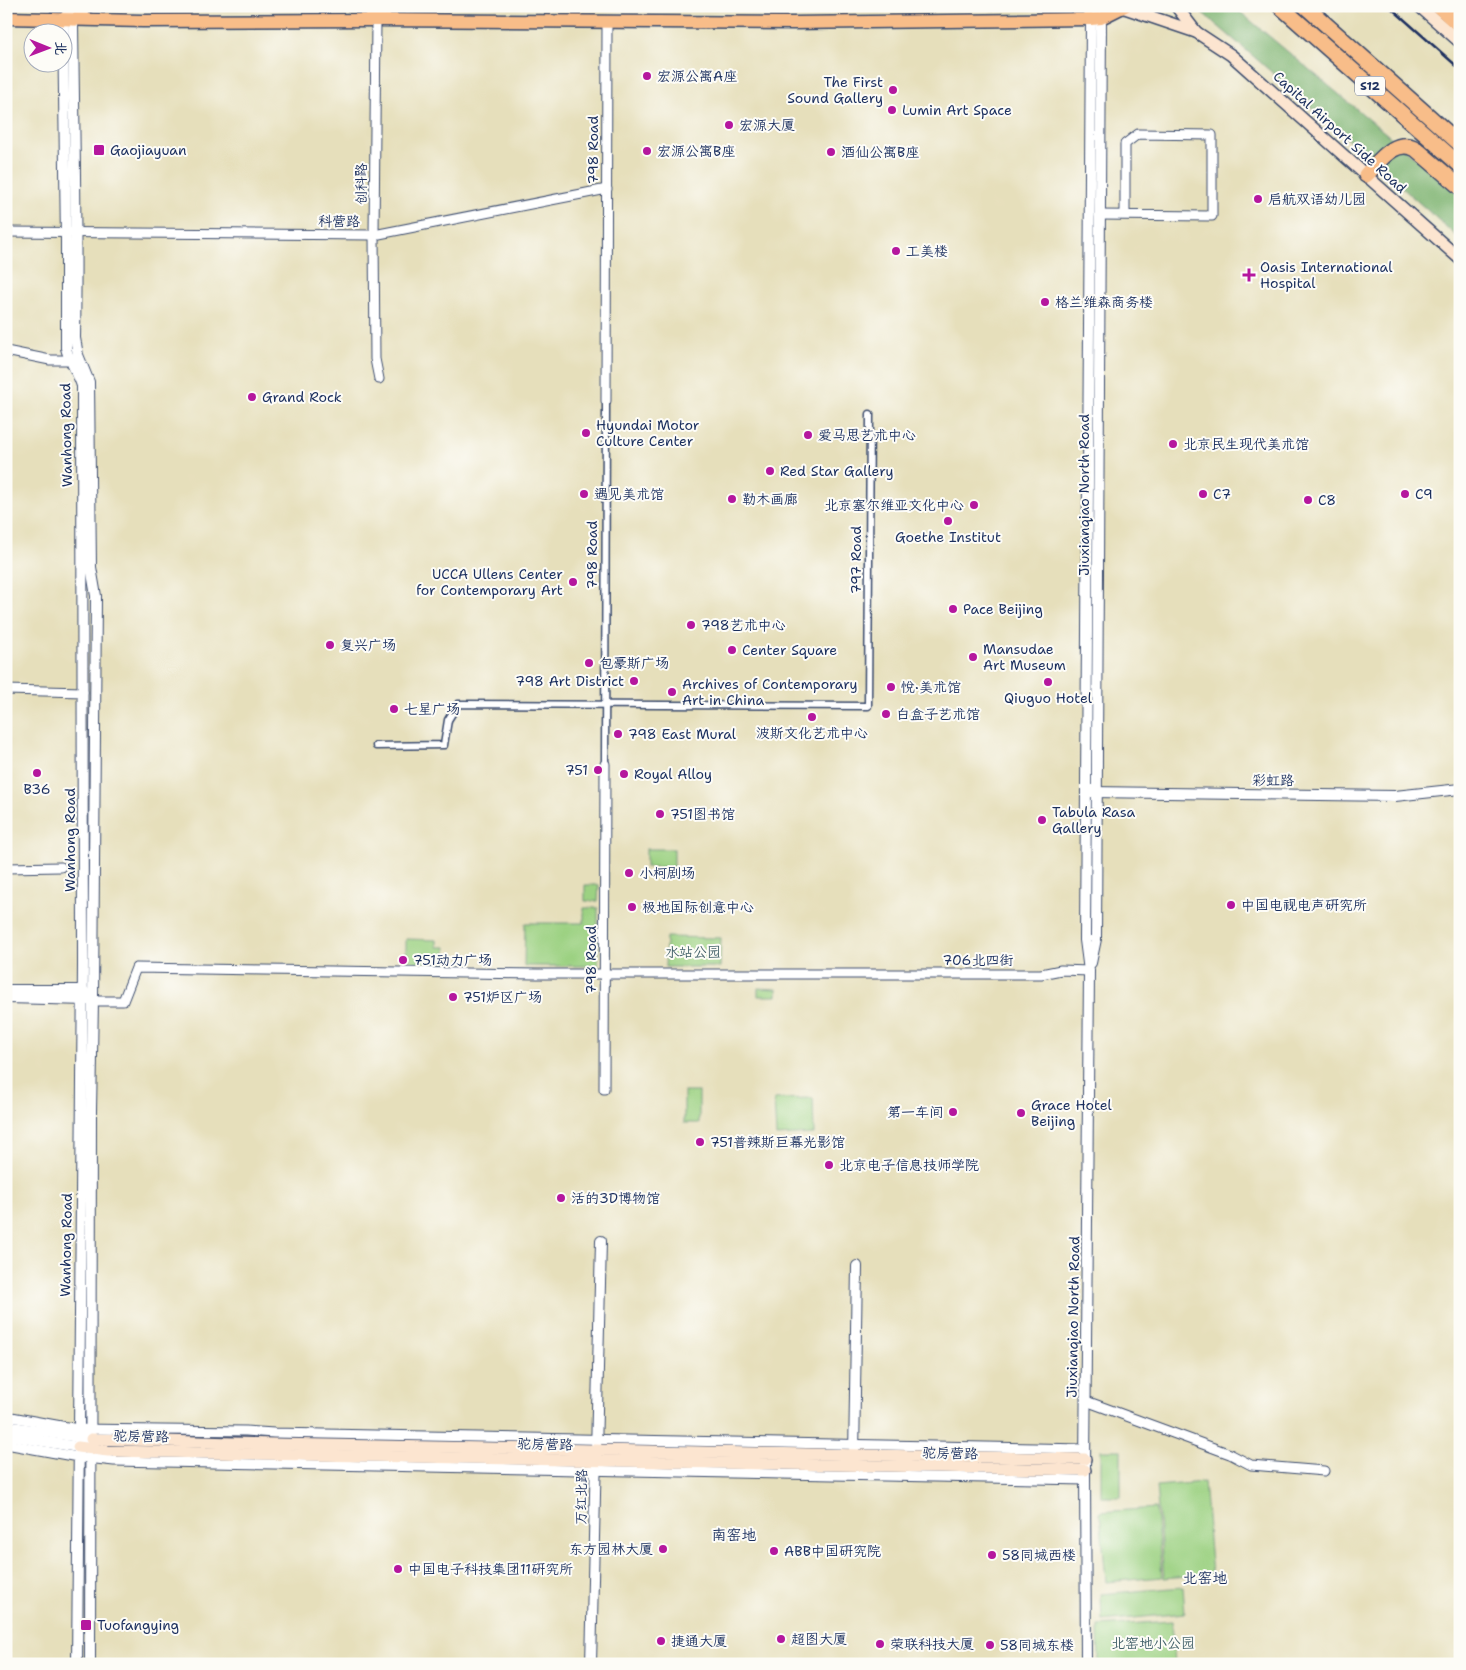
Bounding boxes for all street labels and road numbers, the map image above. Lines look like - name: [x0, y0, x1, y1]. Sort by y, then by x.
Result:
- street label: Capital Airport Side Road: [1269, 67, 1411, 197]
- road number: S12: [1355, 76, 1385, 95]
- street label: 798 Road: [584, 116, 602, 184]
- street label: 创科路: [352, 163, 370, 205]
- street label: 科营路: [318, 212, 360, 230]
- street label: Wanhong Road: [56, 383, 76, 487]
- street label: Jiuxianqiao North Road: [1075, 414, 1093, 576]
- street label: 798 Road: [583, 521, 601, 589]
- street label: 797 Road: [847, 526, 865, 594]
- street label: 彩虹路: [1252, 771, 1294, 789]
- street label: Wanhong Road: [61, 788, 79, 892]
- street label: 798 Road: [582, 926, 600, 994]
- street label: 706北四街: [943, 951, 1013, 969]
- street label: Wanhong Road: [56, 1193, 76, 1297]
- street label: Jiuxianqiao North Road: [1063, 1236, 1083, 1398]
- street label: 驼房营路: [113, 1427, 169, 1445]
- street label: 驼房营路: [517, 1435, 573, 1453]
- street label: 驼房营路: [922, 1444, 978, 1462]
- street label: 万红北路: [572, 1469, 590, 1525]

